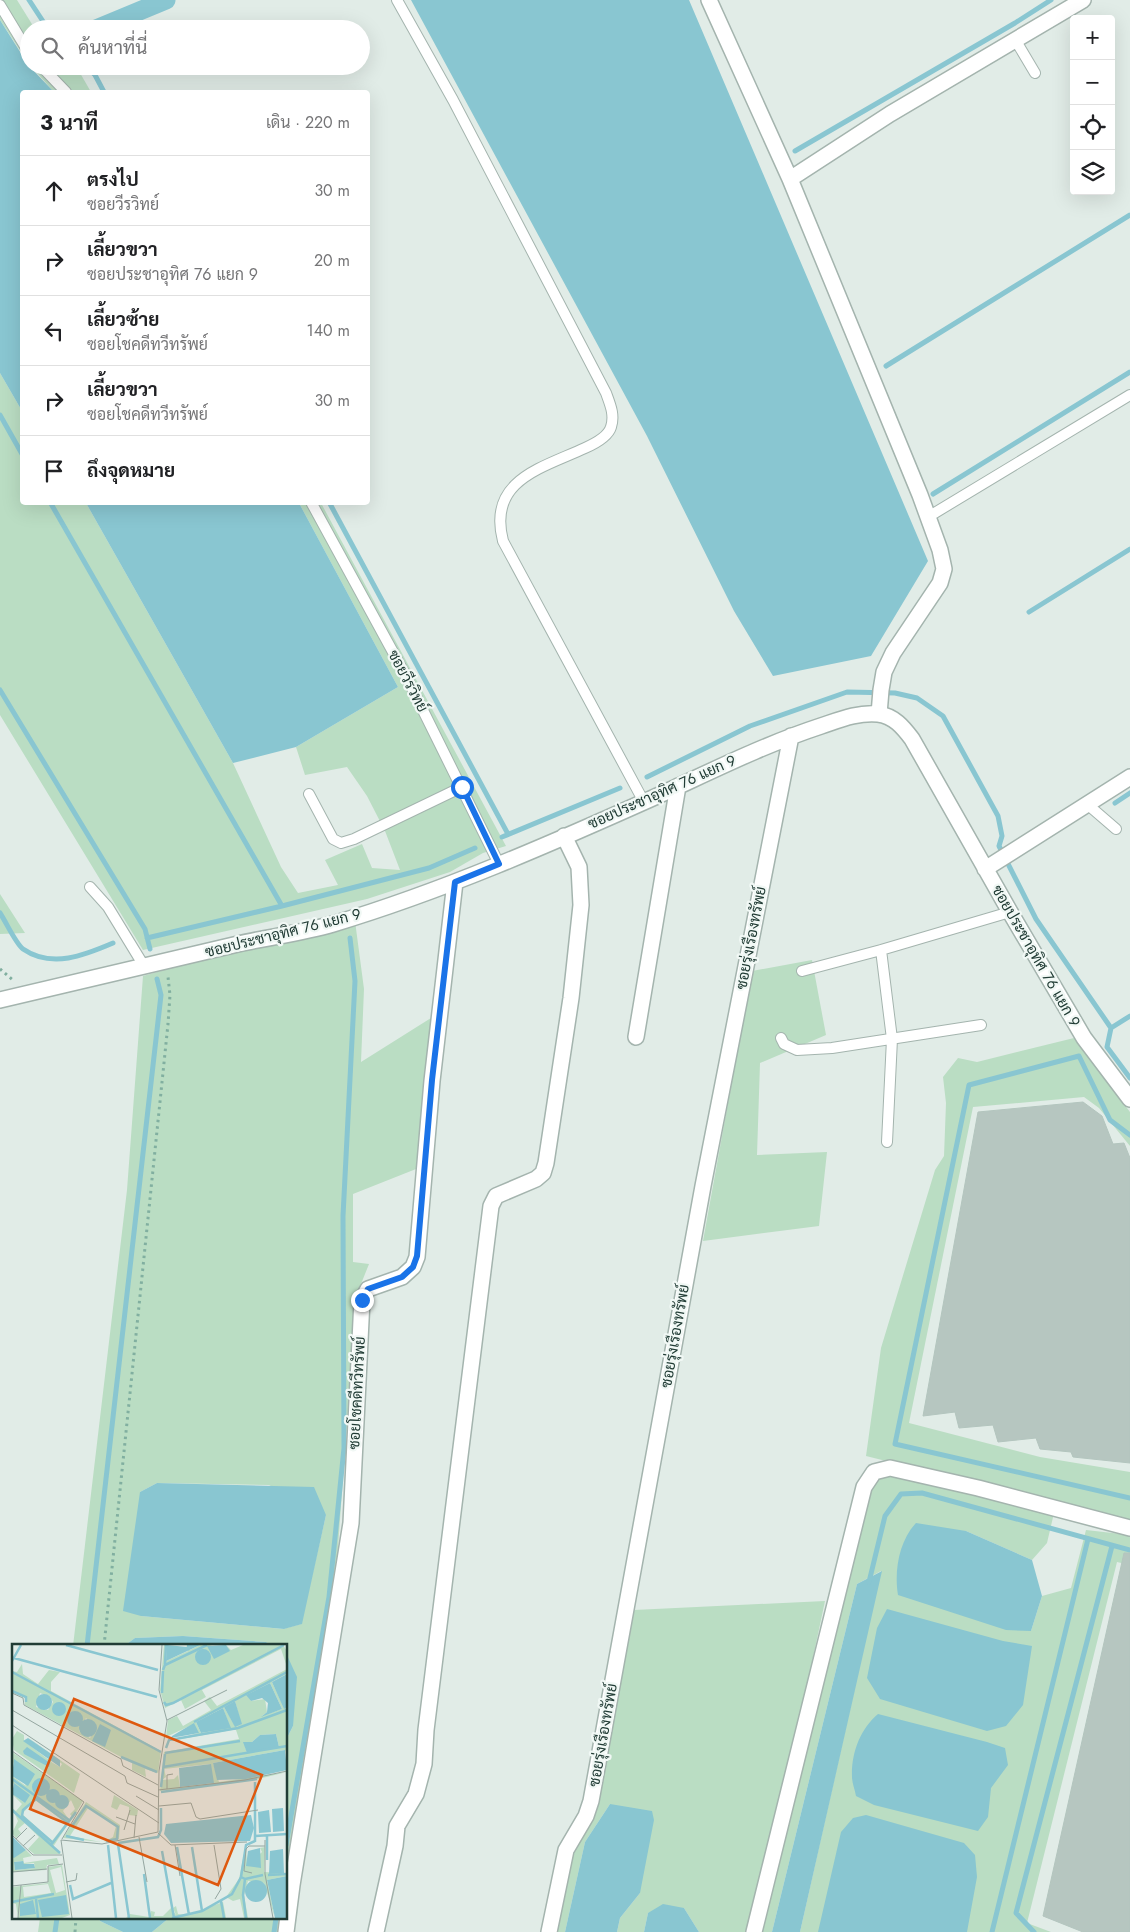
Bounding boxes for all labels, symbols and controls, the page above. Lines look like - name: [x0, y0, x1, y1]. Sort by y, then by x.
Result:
- map controls: [1070, 15, 1115, 195]
- button: +: [1070, 15, 1115, 60]
- search box: [20, 20, 370, 75]
- icon: search: [38, 34, 66, 62]
- text: ค้นหาที่นี่: [78, 34, 147, 61]
- button: −: [1070, 60, 1115, 105]
- button: locate: [1070, 105, 1115, 150]
- text: 3 นาที: [40, 108, 98, 138]
- text: เดิน · 220 m: [266, 111, 350, 134]
- button: layers: [1070, 150, 1115, 195]
- text: ตรงไป: [87, 166, 139, 193]
- icon: ahead: [40, 177, 68, 205]
- text: 30 m: [314, 179, 350, 202]
- text: ซอยวีรวิทย์: [87, 193, 159, 216]
- text: เลี้ยวขวา: [87, 236, 158, 263]
- icon: right: [40, 247, 68, 275]
- text: 20 m: [314, 249, 350, 272]
- text: ซอยประชาอุทิศ 76 แยก 9: [87, 263, 258, 286]
- text: เลี้ยวซ้าย: [87, 306, 159, 333]
- icon: left: [40, 317, 68, 345]
- text: 140 m: [307, 319, 350, 342]
- text: ซอยโชคดีทวีทรัพย์: [87, 333, 208, 356]
- text: เลี้ยวขวา: [87, 376, 158, 403]
- icon: right: [40, 387, 68, 415]
- text: 30 m: [314, 389, 350, 412]
- text: ซอยโชคดีทวีทรัพย์: [87, 403, 208, 426]
- icon: arrive: [40, 457, 68, 485]
- text: ถึงจุดหมาย: [87, 457, 175, 484]
- street label: ซอยวีรวิทย์: [382, 646, 434, 716]
- street label: ซอยประชาอุทิศ 76 แยก 9: [584, 749, 740, 835]
- route start: [451, 776, 474, 799]
- street label: ซอยประชาอุทิศ 76 แยก 9: [986, 881, 1086, 1031]
- street label: ซอยรุ่งเรืองทรัพย์: [730, 885, 772, 991]
- street label: ซอยประชาอุทิศ 76 แยก 9: [203, 903, 363, 963]
- street label: ซอยรุ่งเรืองทรัพย์: [655, 1283, 695, 1389]
- route end: [351, 1289, 374, 1312]
- street label: ซอยโชคดีทวีทรัพย์: [343, 1336, 371, 1450]
- inset map: [12, 1644, 288, 1920]
- street label: ซอยรุ่งเรืองทรัพย์: [583, 1682, 623, 1788]

